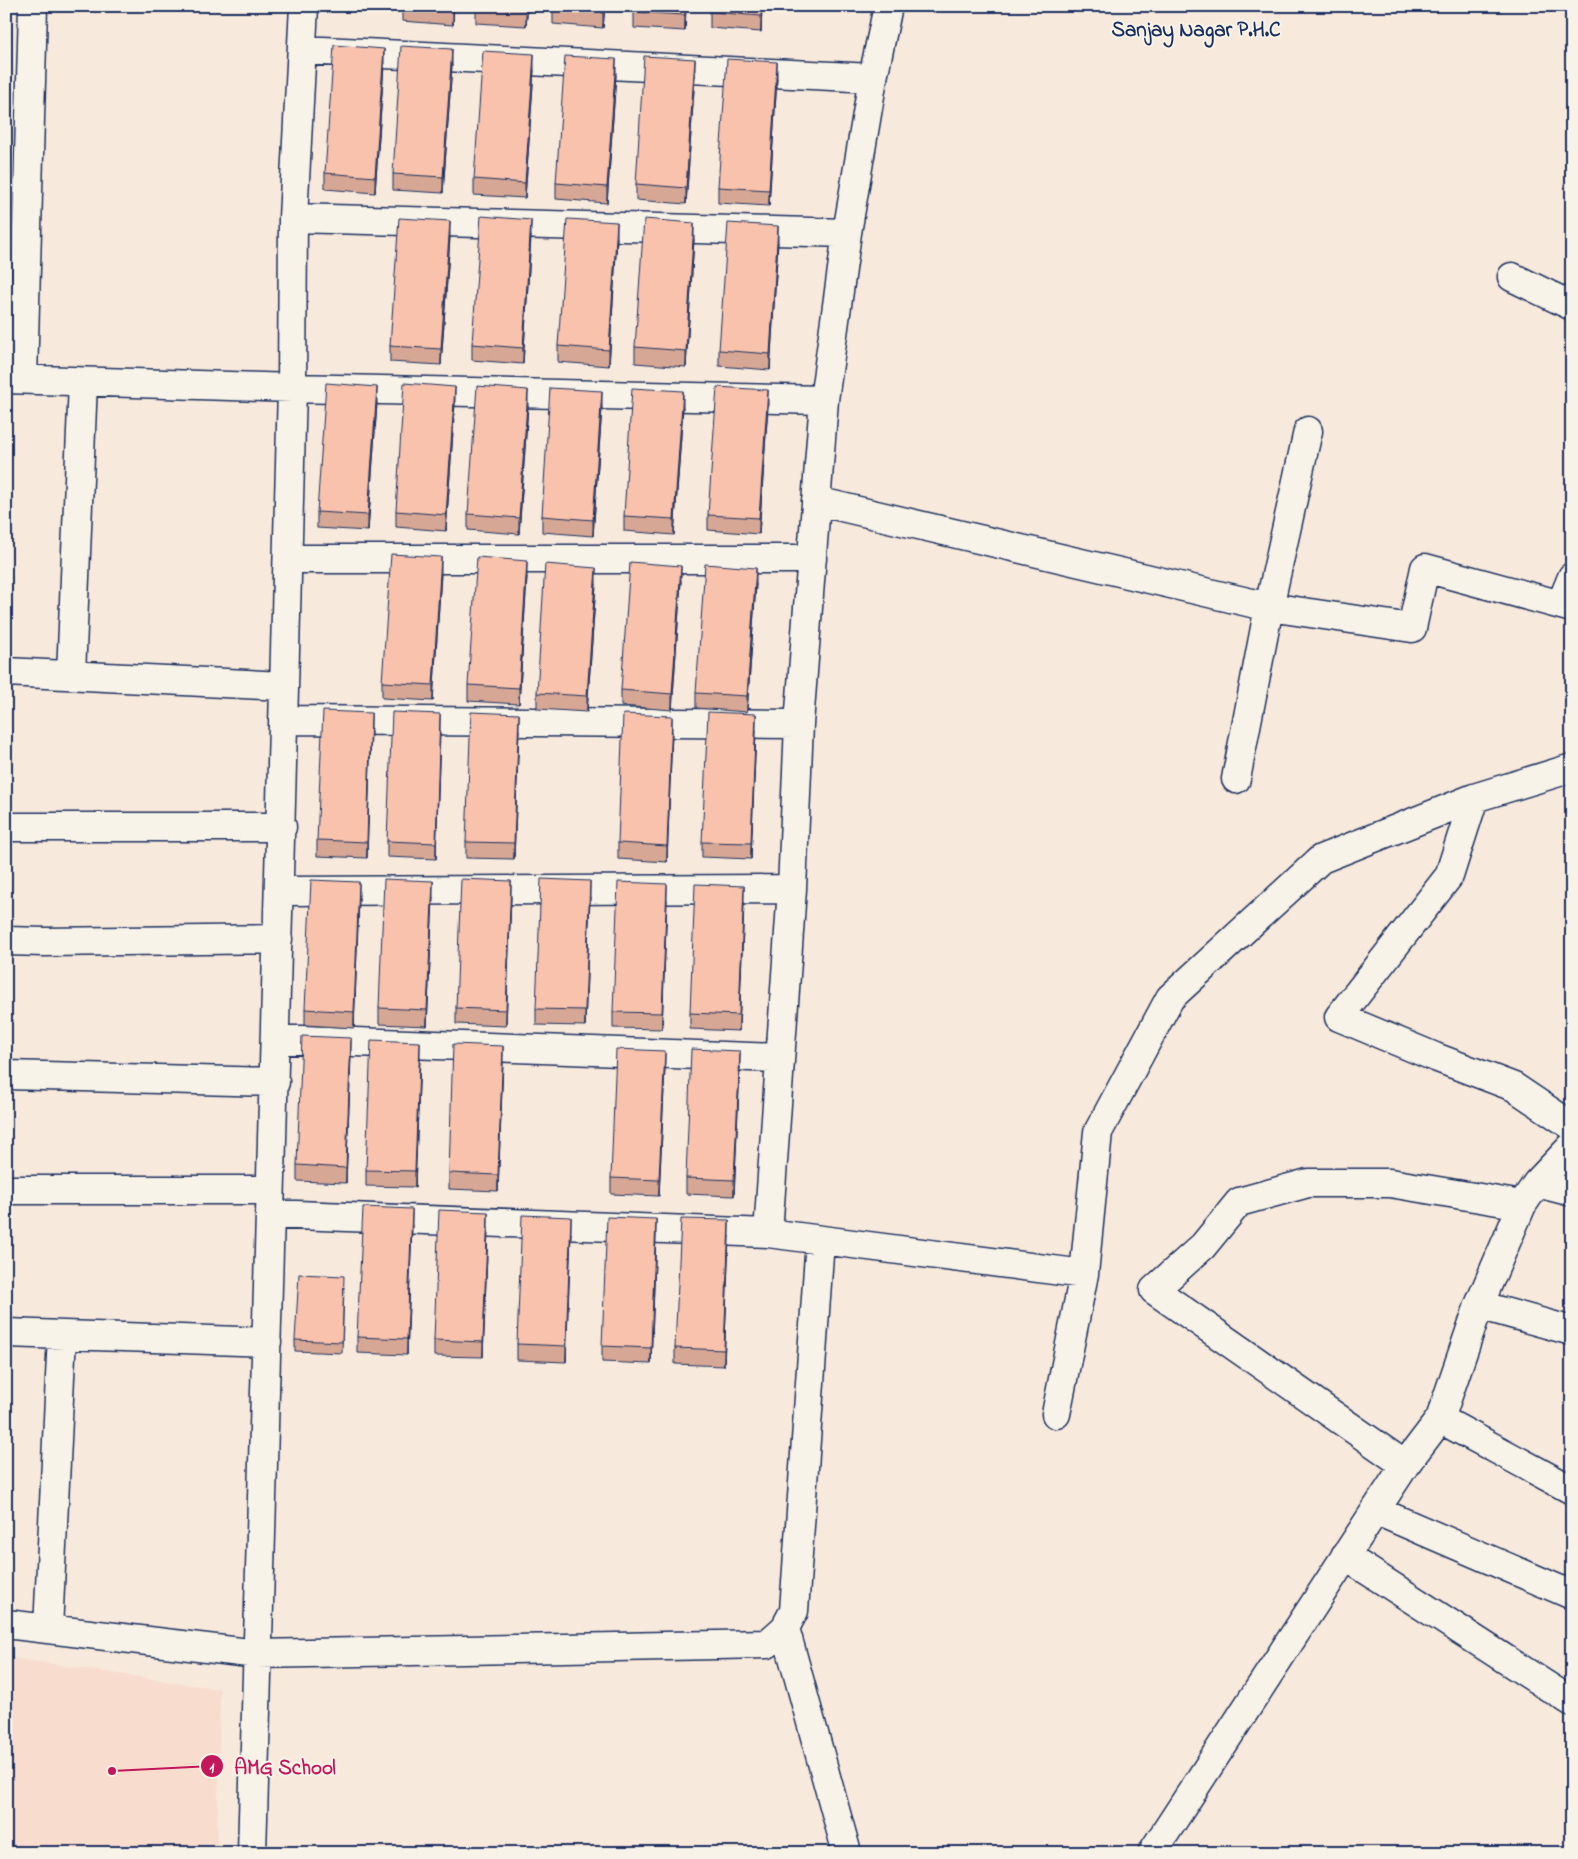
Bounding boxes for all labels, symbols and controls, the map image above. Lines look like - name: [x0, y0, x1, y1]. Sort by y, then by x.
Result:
- district label: Sanjay Nagar P.H.C: [1112, 16, 1281, 48]
- callout: AMG School: [199, 1748, 346, 1784]
- text: AMG School: [234, 1754, 336, 1784]
- text: 1: [210, 1757, 215, 1779]

